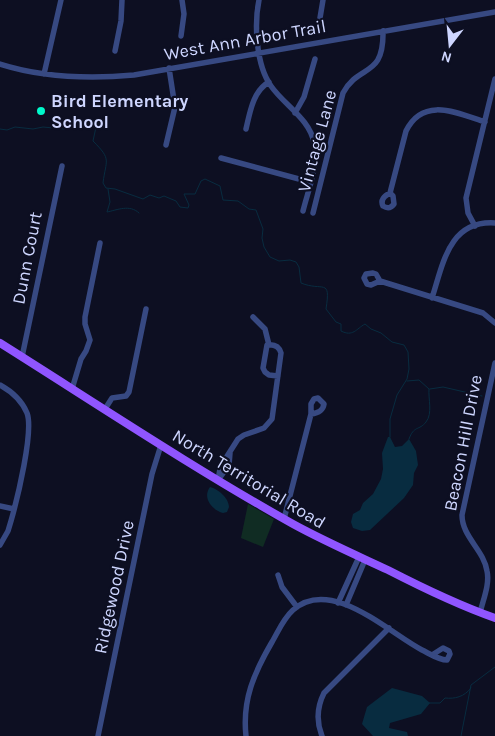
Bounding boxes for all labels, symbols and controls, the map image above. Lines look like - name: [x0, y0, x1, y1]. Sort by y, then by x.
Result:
- street label: West Ann Arbor Trail: [162, 15, 328, 65]
- north arrow: [425, 20, 475, 70]
- text: N: [439, 47, 454, 67]
- street label: Vintage Lane: [293, 87, 341, 195]
- place label: Bird Elementary School: [51, 90, 188, 133]
- marker: Bird Elementary School: [35, 105, 47, 117]
- street label: Dunn Court: [7, 210, 47, 306]
- street label: Beacon Hill Drive: [439, 373, 487, 513]
- street label: North Territorial Road: [168, 425, 330, 533]
- street label: Ridgewood Drive: [89, 518, 139, 656]

